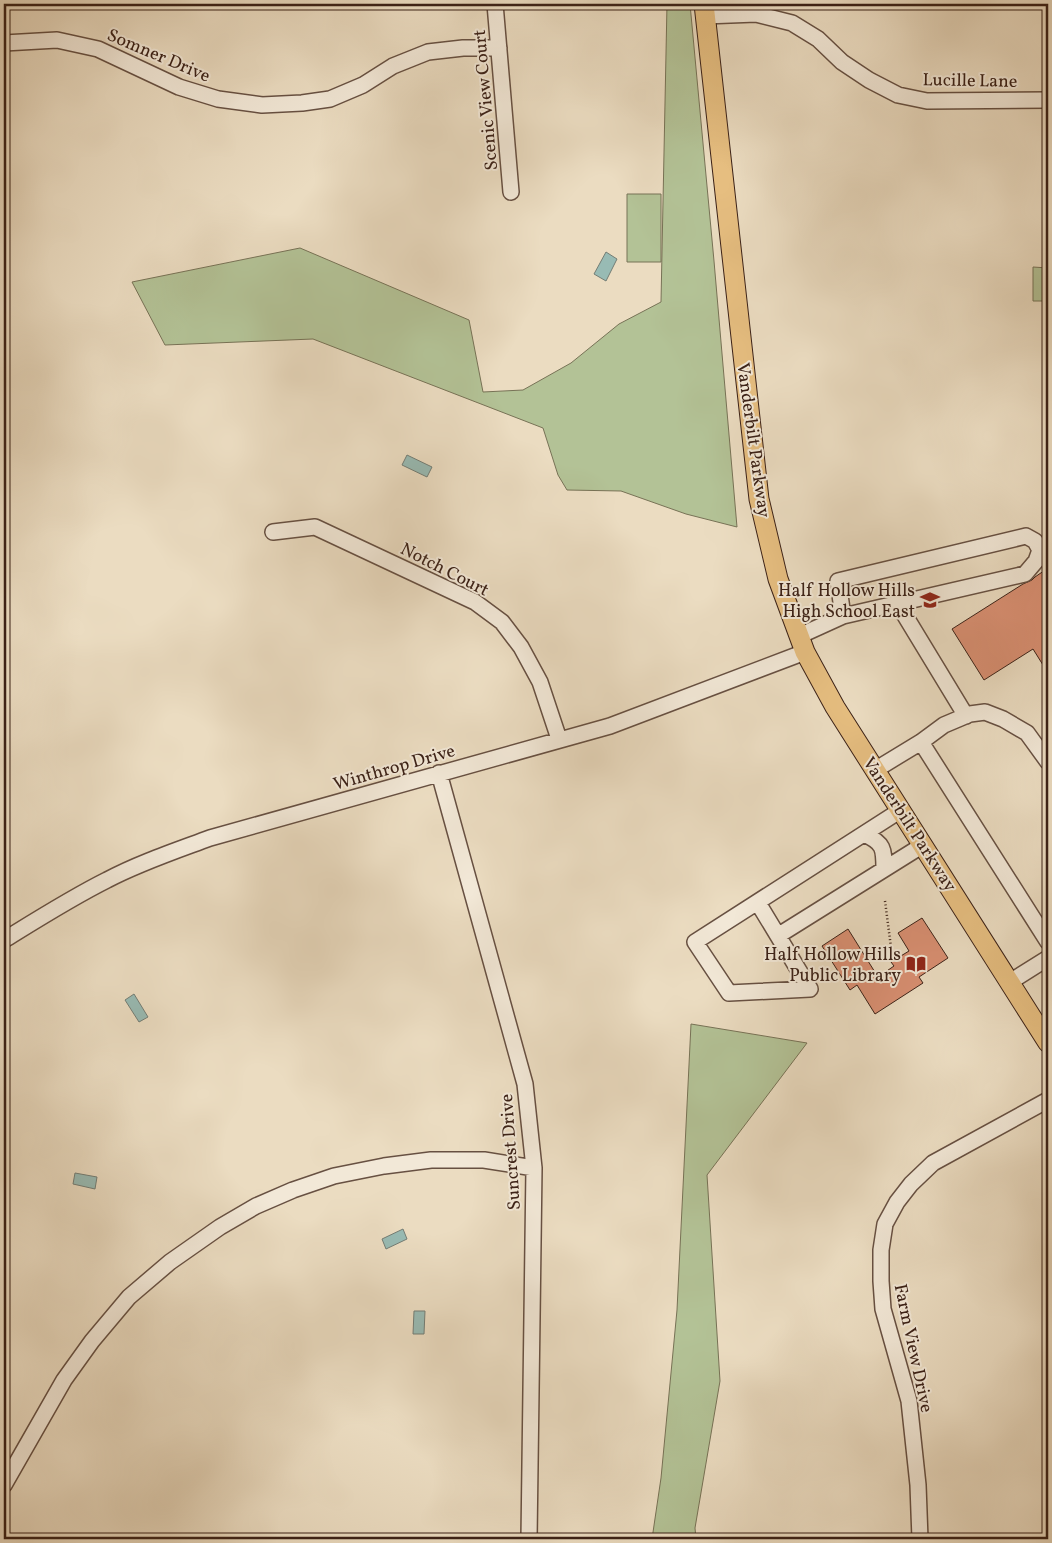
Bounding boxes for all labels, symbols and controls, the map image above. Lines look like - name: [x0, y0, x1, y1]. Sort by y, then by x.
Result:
- street label: Somner Drive: [103, 23, 214, 89]
- street label: Scenic View Court: [468, 28, 505, 171]
- street label: Lucille Lane: [922, 68, 1018, 95]
- street label: Vanderbilt Parkway: [729, 361, 776, 519]
- street label: Notch Court: [396, 537, 493, 603]
- place label: Half Hollow Hills High School East: [778, 579, 915, 625]
- school or university icon: Half Hollow Hills High School East: [919, 589, 941, 611]
- street label: Winthrop Drive: [331, 739, 458, 798]
- street label: Vanderbilt Parkway: [856, 753, 962, 897]
- place label: Half Hollow Hills Public Library: [764, 943, 901, 989]
- library icon: Half Hollow Hills Public Library: [905, 953, 927, 975]
- street label: Suncrest Drive: [495, 1093, 528, 1211]
- street label: Farm View Drive: [887, 1282, 938, 1415]

